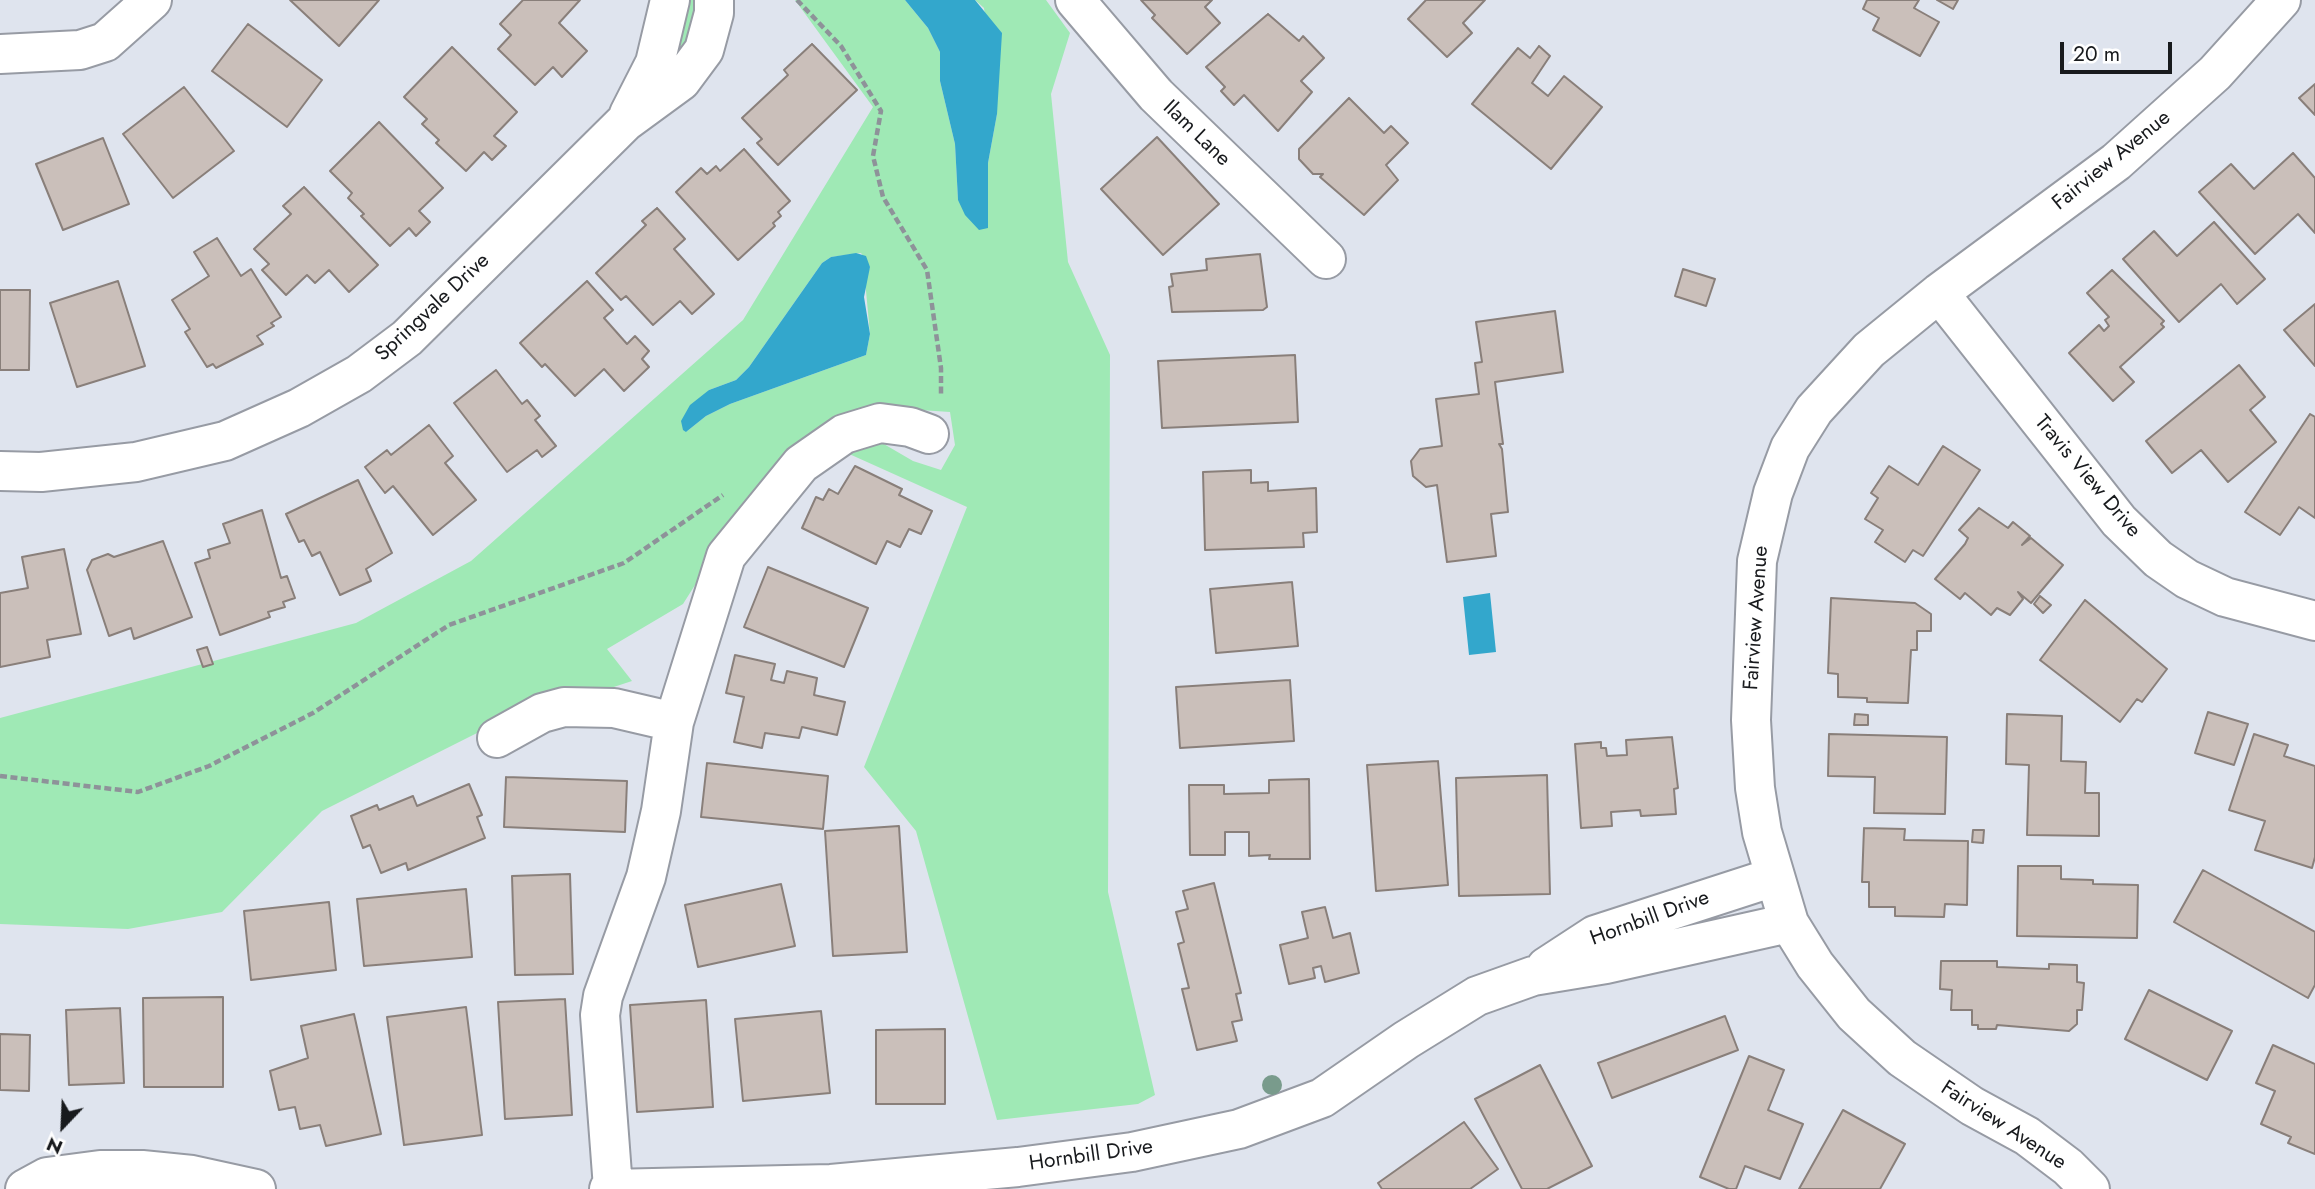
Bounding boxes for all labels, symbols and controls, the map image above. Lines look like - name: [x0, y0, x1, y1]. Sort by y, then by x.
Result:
- scale bar: [2063, 28, 2175, 72]
- text: 20 m: [2073, 39, 2120, 69]
- street label: Ilam Lane: [1157, 96, 1235, 172]
- street label: Fairview Avenue: [2048, 106, 2176, 216]
- street label: Springvale Drive: [371, 249, 495, 367]
- street label: Travis View Drive: [2029, 411, 2145, 543]
- street label: Fairview Avenue: [1739, 545, 1775, 691]
- street label: Hornbill Drive: [1587, 886, 1713, 952]
- street label: Fairview Avenue: [1936, 1076, 2070, 1176]
- north arrow: [28, 1091, 98, 1161]
- text: N: [42, 1130, 67, 1161]
- street label: Hornbill Drive: [1027, 1135, 1155, 1177]

